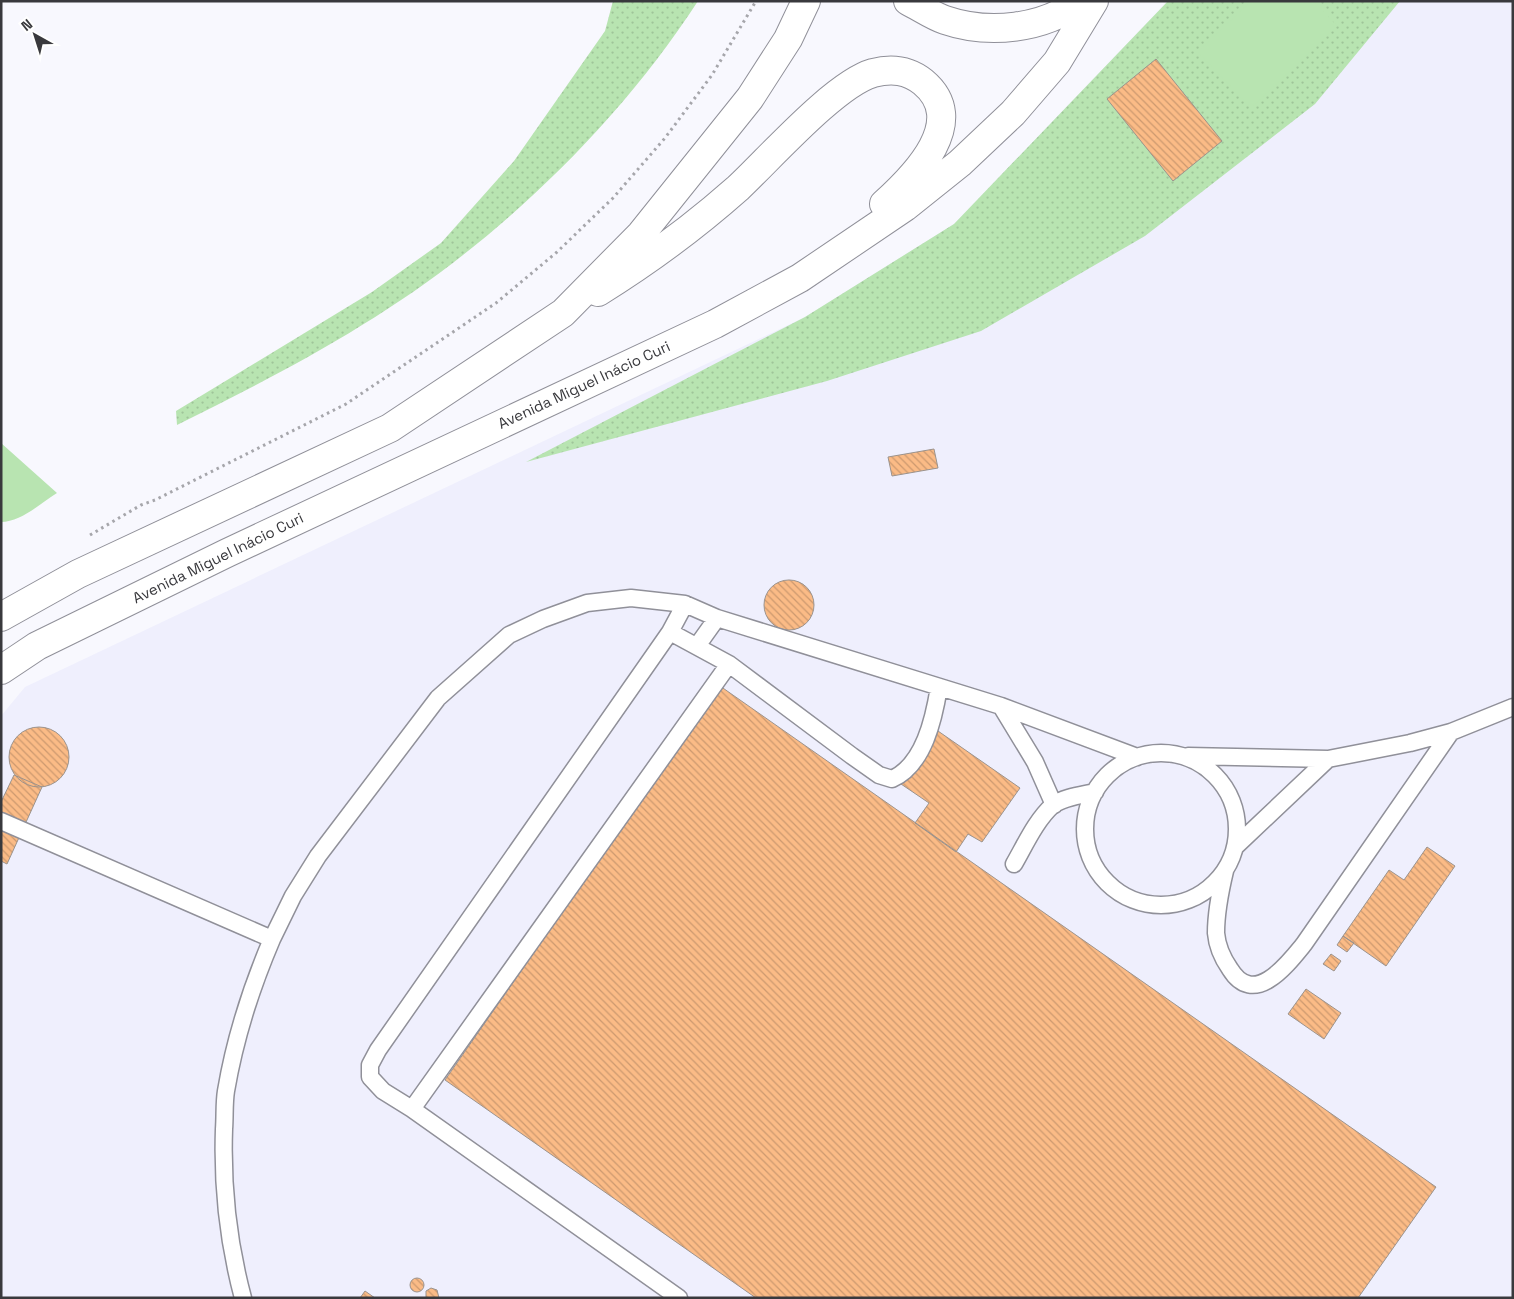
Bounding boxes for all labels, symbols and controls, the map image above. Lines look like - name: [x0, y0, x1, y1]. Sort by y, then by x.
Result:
- north arrow: [10, 10, 60, 60]
- text: N: [18, 15, 36, 35]
- street label: Avenida Miguel Inácio Curi: [495, 336, 673, 433]
- street label: Avenida Miguel Inácio Curi: [129, 508, 306, 607]

